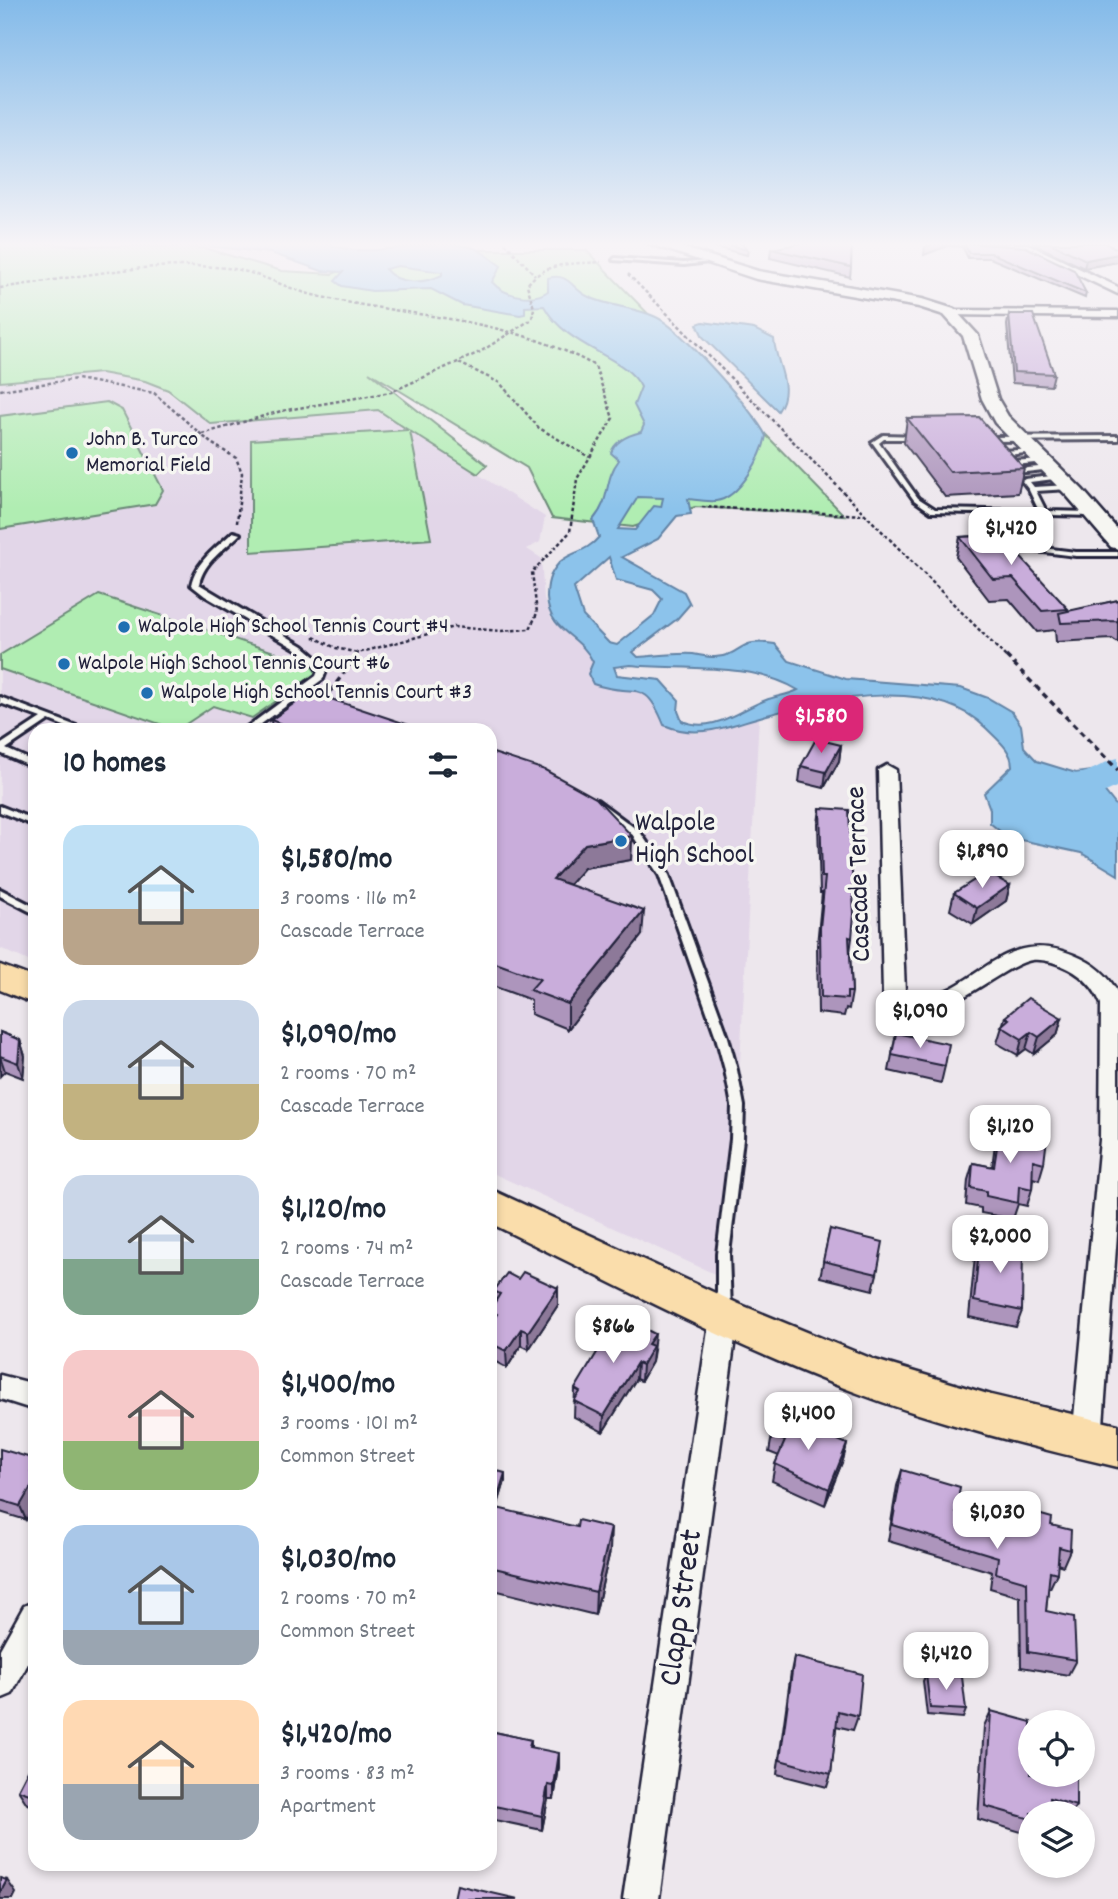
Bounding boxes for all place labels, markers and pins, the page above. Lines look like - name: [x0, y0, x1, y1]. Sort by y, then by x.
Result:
- place label: John B. Turco Memorial Field: [86, 424, 211, 483]
- marker: John B. Turco Memorial Field: [64, 445, 80, 461]
- pin: $1,420: [954, 508, 1068, 567]
- place label: Walpole High School Tennis Court #4: [138, 611, 448, 644]
- marker: Walpole High School Tennis Court #4: [116, 619, 132, 635]
- place label: Walpole High School Tennis Court #6: [78, 648, 390, 681]
- marker: Walpole High School Tennis Court #6: [56, 656, 72, 672]
- place label: Walpole High School Tennis Court #3: [161, 677, 472, 710]
- marker: Walpole High School Tennis Court #3: [139, 685, 155, 701]
- pin: $1,580: [764, 696, 878, 755]
- place label: Walpole High School: [635, 805, 754, 877]
- pin: $1,890: [925, 830, 1039, 890]
- marker: Walpole High School: [613, 833, 629, 849]
- pin: $1,090: [863, 990, 977, 1050]
- pin: $1,120: [953, 1106, 1067, 1165]
- pin: $2,000: [943, 1216, 1057, 1275]
- pin: $866: [572, 1306, 654, 1365]
- pin: $1,400: [751, 1392, 865, 1452]
- pin: $1,030: [940, 1492, 1054, 1551]
- pin: $1,420: [889, 1632, 1003, 1692]

